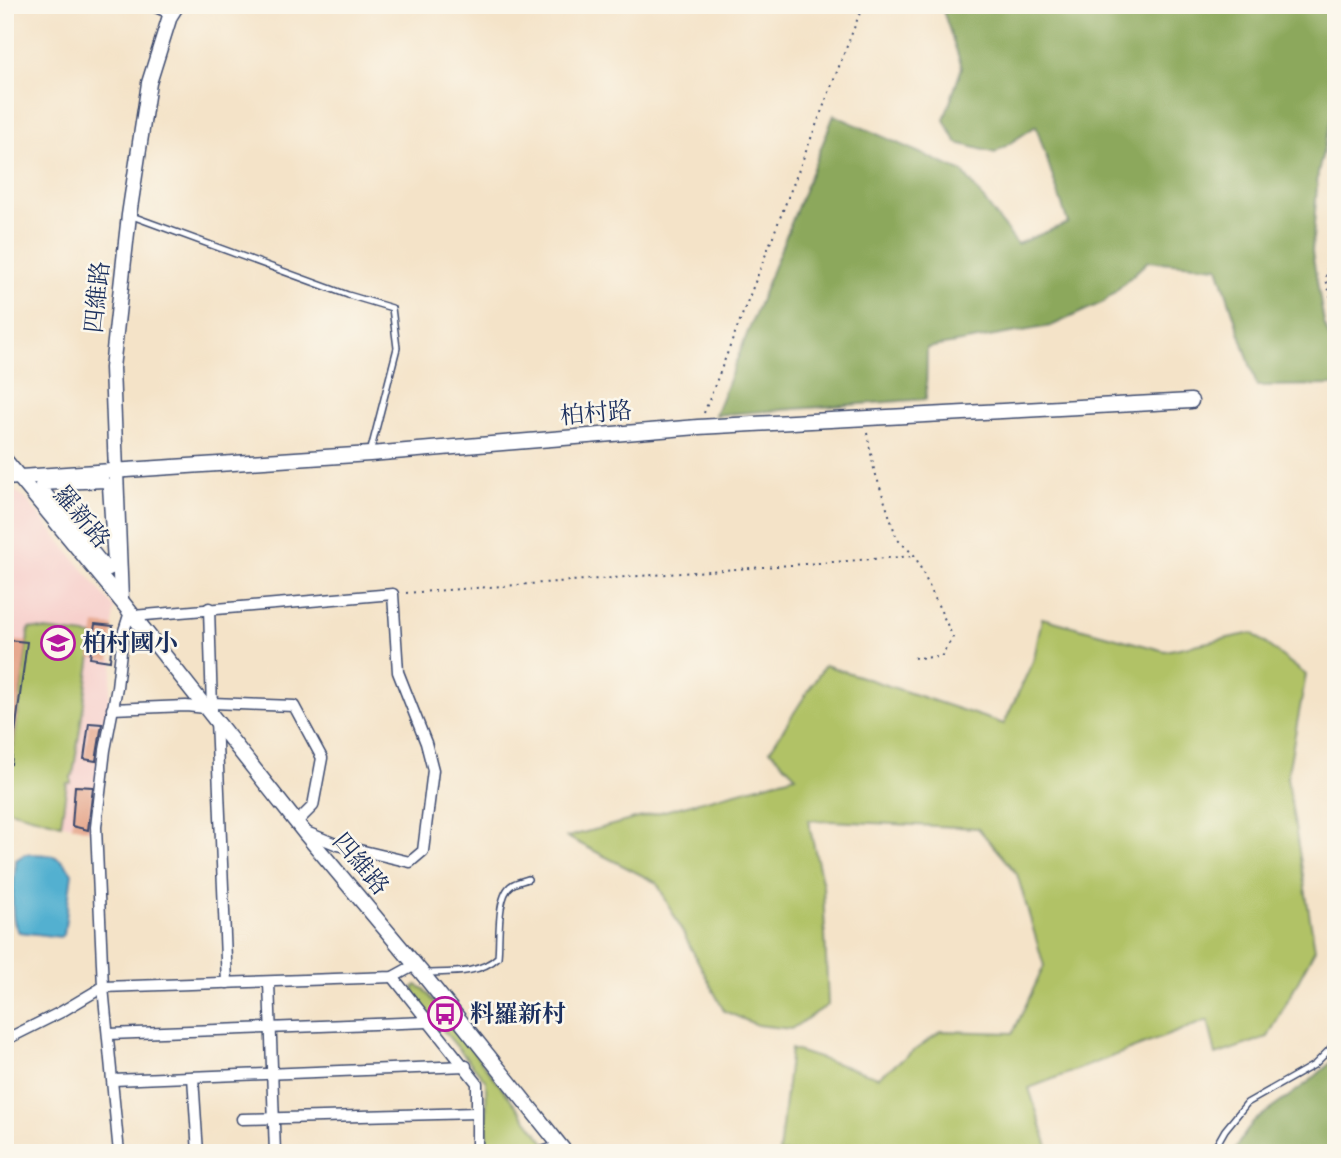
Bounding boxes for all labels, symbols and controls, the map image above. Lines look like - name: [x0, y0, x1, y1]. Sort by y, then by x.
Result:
- street label: 四維路: [80, 260, 115, 334]
- street label: 柏村路: [559, 397, 633, 430]
- street label: 羅新路: [48, 481, 115, 554]
- school or university icon: 柏村國小: [39, 624, 77, 662]
- place label: 柏村國小: [82, 630, 178, 657]
- street label: 四維路: [327, 828, 394, 901]
- bus stop icon: 料羅新村: [426, 995, 464, 1033]
- place label: 料羅新村: [470, 1001, 566, 1028]

